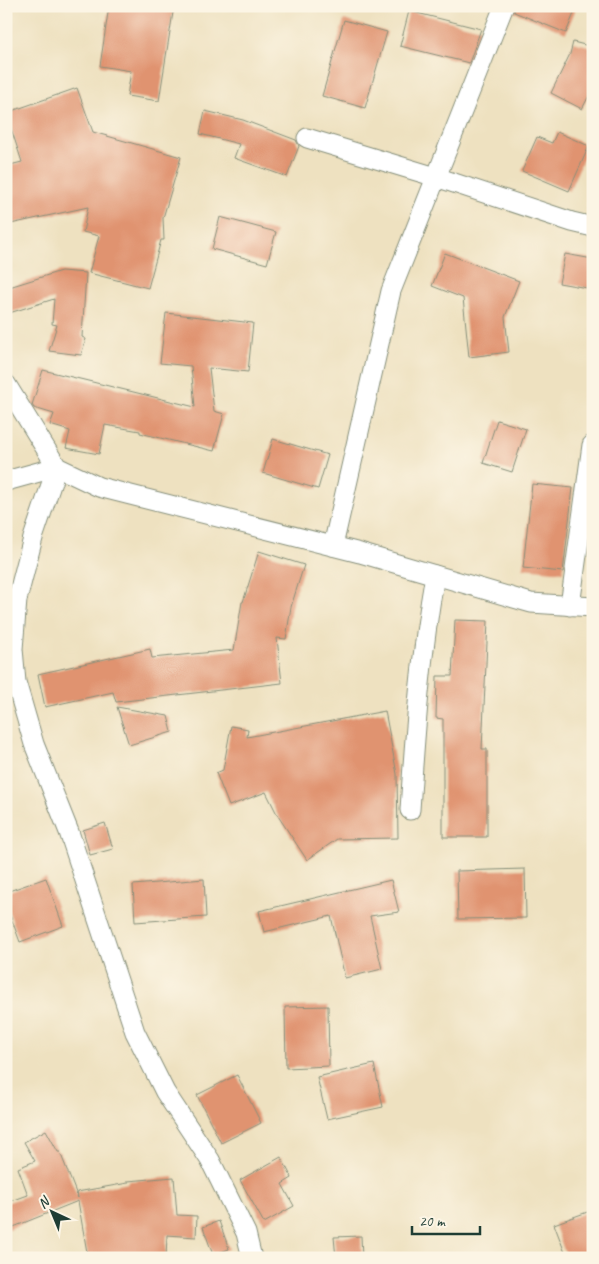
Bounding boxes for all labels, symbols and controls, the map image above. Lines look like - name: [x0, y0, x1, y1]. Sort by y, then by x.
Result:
- north arrow: [28, 1186, 78, 1236]
- text: N: [34, 1192, 54, 1212]
- scale bar: [412, 1204, 479, 1236]
- text: 20 m: [419, 1212, 446, 1231]

